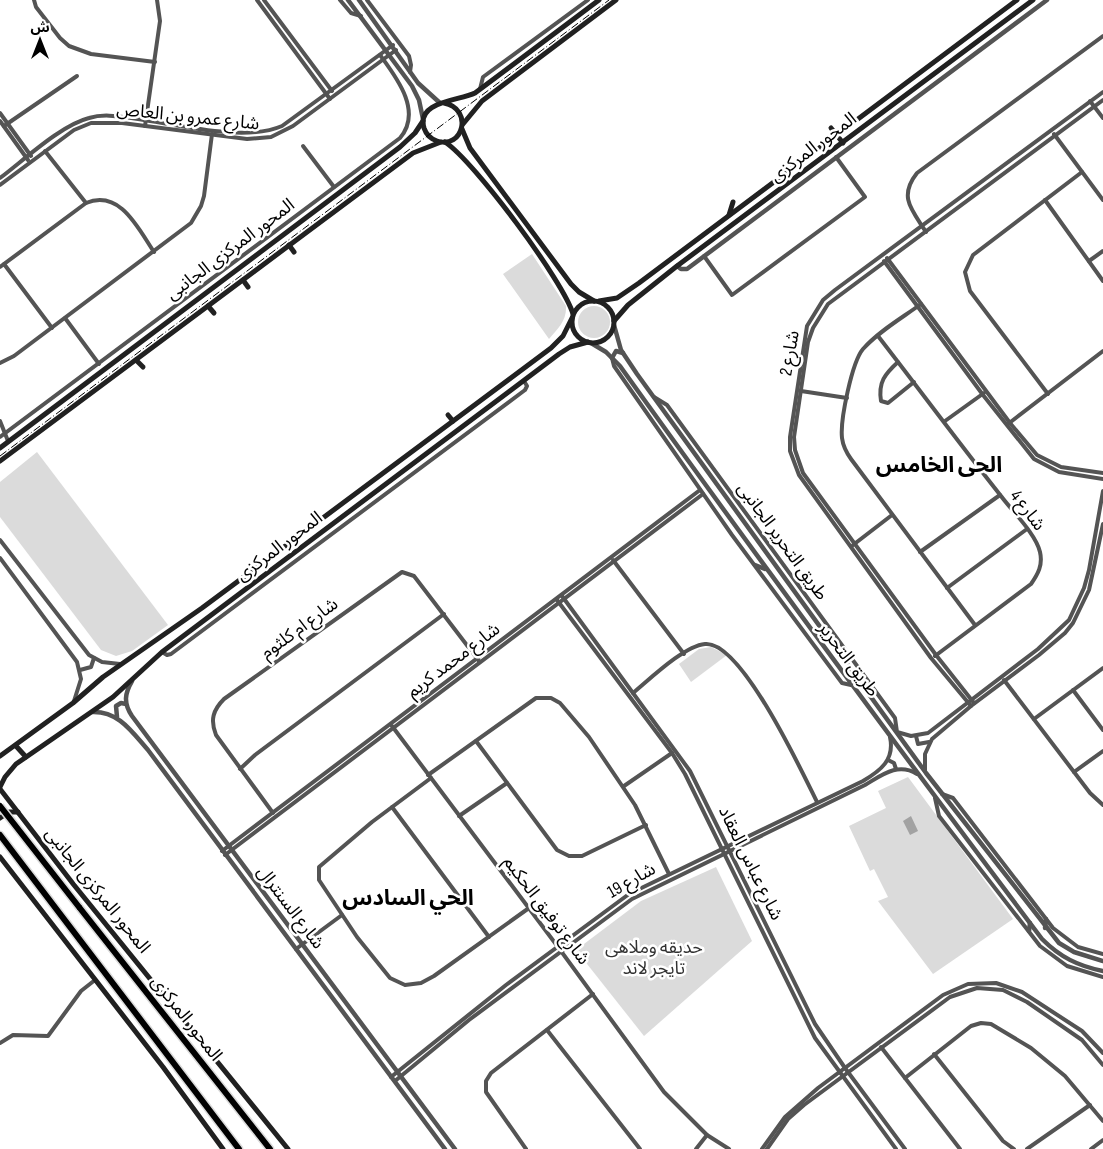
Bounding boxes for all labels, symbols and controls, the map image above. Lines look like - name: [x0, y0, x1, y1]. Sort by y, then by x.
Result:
- north arrow: [15, 15, 65, 65]
- text: ش: [30, 19, 50, 36]
- street label: شارع عمرو بن العاص: [115, 99, 260, 137]
- street label: المحور المركزى: [766, 108, 861, 187]
- street label: المحور المركزى الجانبى: [162, 194, 299, 305]
- street label: شارع 2: [775, 329, 807, 378]
- district label: الحى الخامس: [876, 452, 1002, 479]
- street label: طريق التحرير الجانبى: [733, 478, 832, 604]
- street label: شارع 4: [1003, 486, 1050, 537]
- street label: المحور المركزى: [232, 507, 327, 586]
- street label: شارع ام كلثوم: [256, 593, 344, 666]
- street label: طريق التحرير: [813, 617, 883, 701]
- street label: شارع محمد كريم: [403, 619, 506, 705]
- street label: شارع عباس العقاد: [711, 803, 787, 925]
- street label: المحور المركزى الجانبى: [40, 823, 155, 957]
- street label: شارع توفيق الحكيم: [497, 852, 594, 970]
- street label: شارع 19: [603, 858, 661, 905]
- street label: شارع السنترال: [250, 862, 329, 955]
- district label: الحي السادس: [342, 885, 474, 915]
- park label: حديقه وملاهى تايجر لاند: [605, 937, 703, 979]
- street label: المحور المركزى: [147, 971, 227, 1065]

